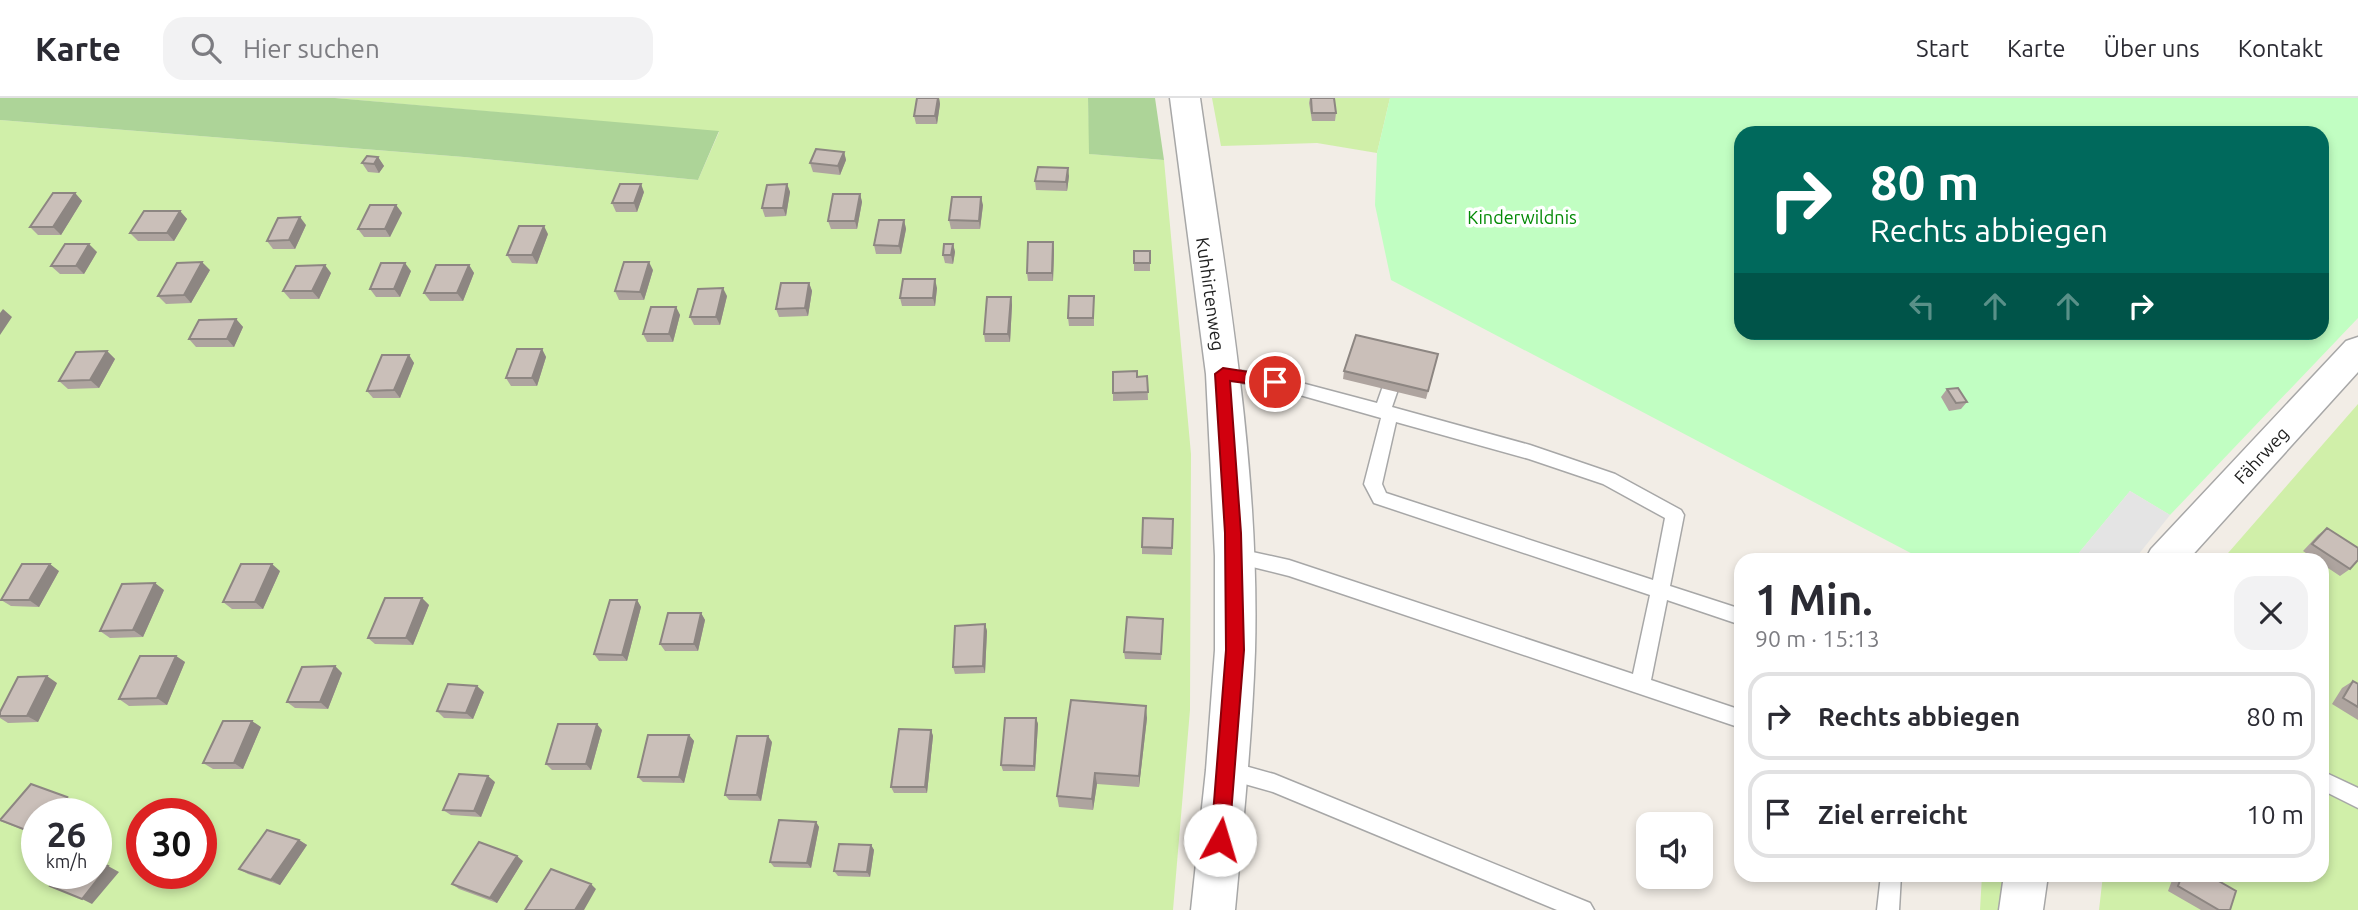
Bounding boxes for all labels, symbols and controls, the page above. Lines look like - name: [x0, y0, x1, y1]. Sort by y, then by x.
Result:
- search box: [163, 17, 653, 80]
- icon: search: [187, 29, 225, 67]
- text: Karte: [35, 30, 121, 67]
- text: Hier suchen: [243, 34, 380, 63]
- text: Start: [1916, 35, 1969, 62]
- text: Karte: [2007, 35, 2066, 62]
- text: Über uns: [2104, 35, 2200, 62]
- text: Kontakt: [2238, 35, 2323, 62]
- icon: right: [1755, 154, 1846, 245]
- text: 80 m: [1870, 154, 1979, 209]
- park label: Kinderwildnis: [1467, 207, 1577, 227]
- text: Rechts abbiegen: [1870, 212, 2108, 248]
- street label: Kuhhirtenweg: [1193, 236, 1229, 352]
- icon: left: [1903, 287, 1941, 325]
- icon: ahead: [1976, 287, 2014, 325]
- icon: ahead: [2049, 287, 2087, 325]
- icon: right: [2122, 287, 2160, 325]
- pin: [1245, 352, 1305, 412]
- icon: arrive: [1256, 363, 1294, 401]
- street label: Fährweg: [2230, 423, 2292, 487]
- text: 1 Min.: [1755, 576, 1873, 623]
- button: close: [2234, 576, 2308, 650]
- text: 90 m · 15:13: [1755, 626, 1880, 651]
- icon: right: [1759, 697, 1797, 735]
- text: Rechts abbiegen: [1818, 702, 2020, 731]
- text: 80 m: [2246, 702, 2304, 731]
- icon: arrive: [1759, 795, 1797, 833]
- speed limit sign: 30: [126, 798, 217, 889]
- text: Ziel erreicht: [1818, 800, 1968, 829]
- text: 10 m: [2246, 800, 2304, 829]
- position arrow: [1183, 803, 1257, 877]
- map controls: [1636, 812, 1713, 889]
- button: sound: [1636, 812, 1713, 889]
- text: 26: [47, 814, 86, 854]
- text: km/h: [46, 851, 87, 871]

